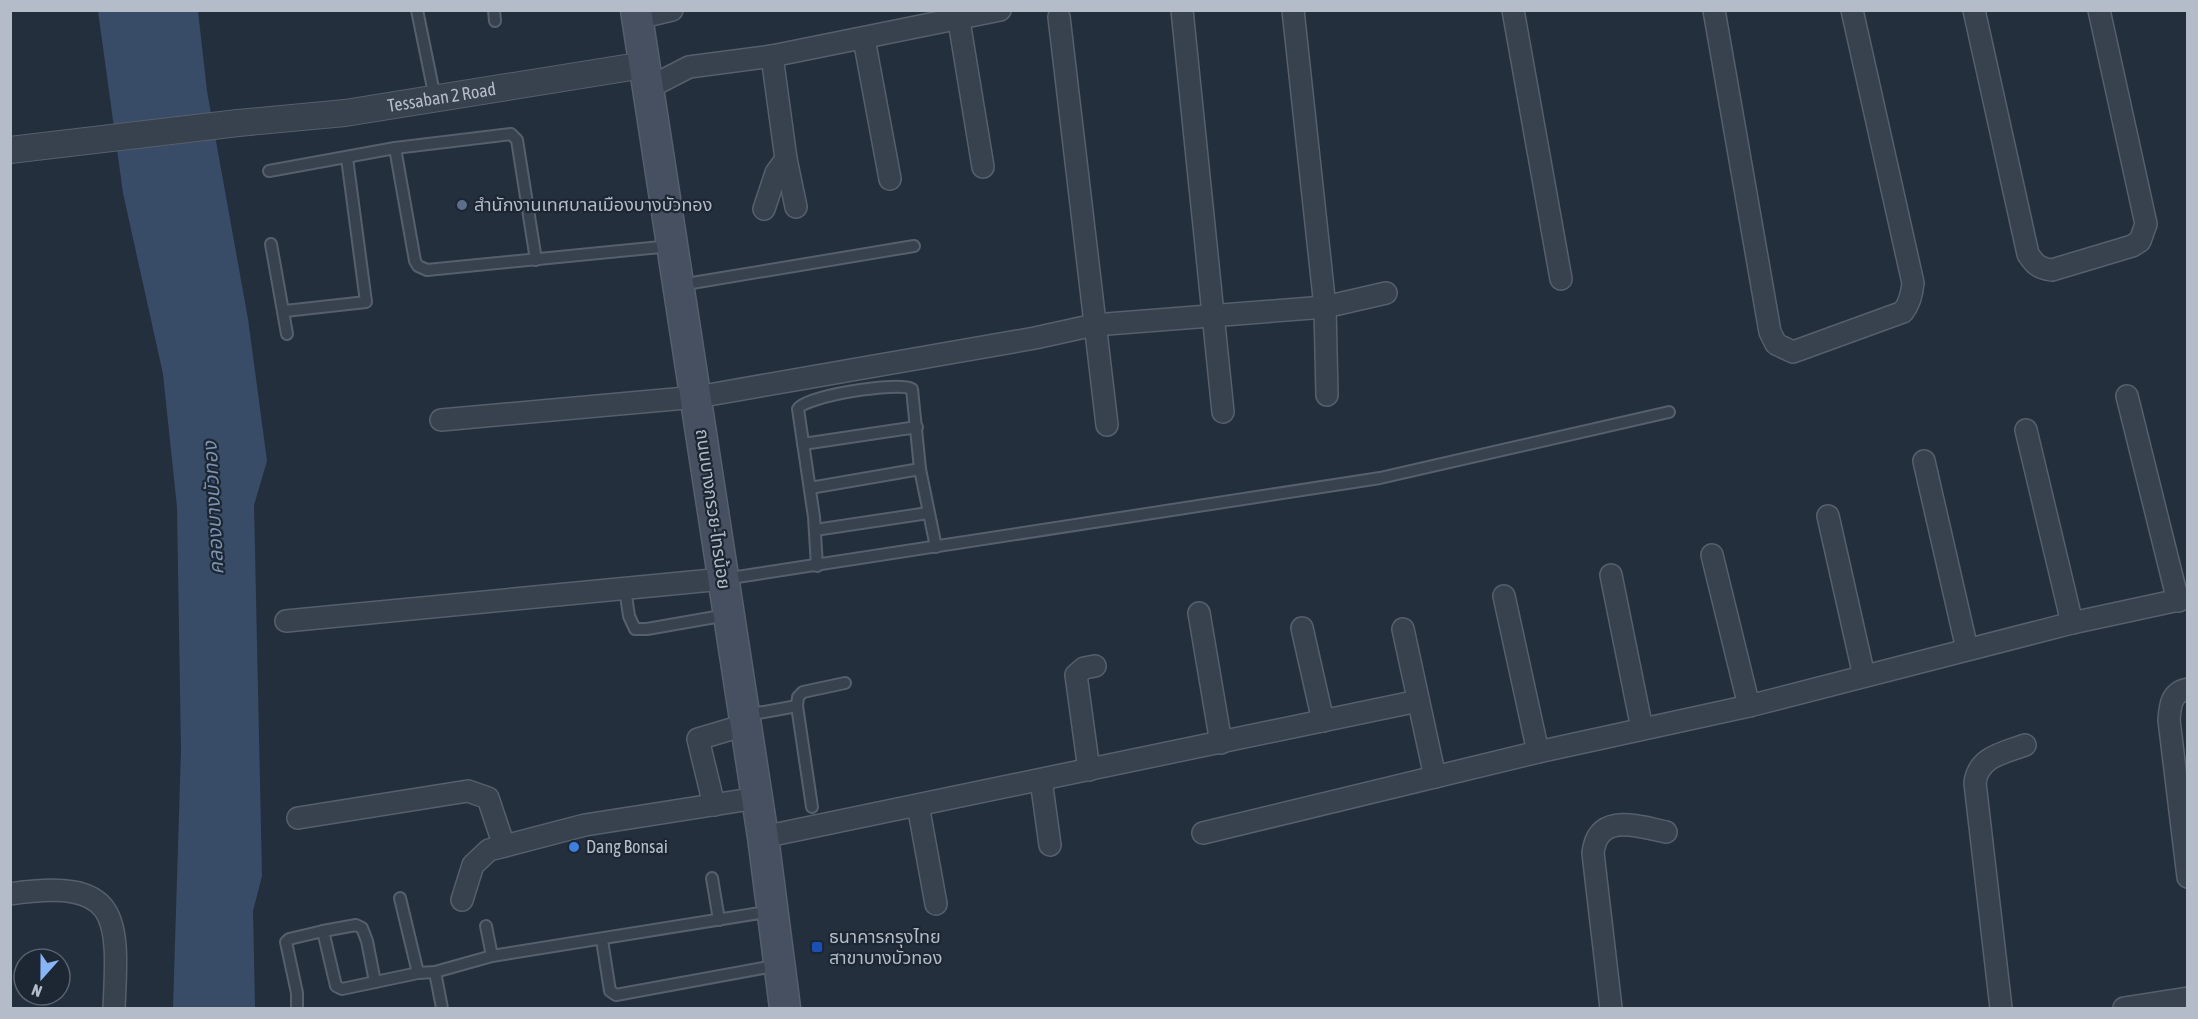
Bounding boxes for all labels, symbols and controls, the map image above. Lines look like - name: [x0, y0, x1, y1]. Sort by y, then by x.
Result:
- street label: Tessaban 2 Road: [386, 78, 497, 116]
- place label: สำนักงานเทศบาลเมืองบางบัวทอง: [474, 194, 712, 215]
- marker: สำนักงานเทศบาลเมืองบางบัวทอง: [455, 198, 469, 212]
- street label: ถนนบางกรวย-ไทรน้อย: [692, 427, 735, 590]
- water label: คลองบางบัวทอง: [197, 440, 227, 575]
- place label: Dang Bonsai: [586, 836, 668, 857]
- marker: Dang Bonsai: [567, 840, 581, 854]
- place label: ธนาคารกรุงไทย สาขาบางบัวทอง: [829, 926, 942, 968]
- marker: ธนาคารกรุงไทย สาขาบางบัวทอง: [810, 940, 824, 954]
- north arrow: [12, 947, 72, 1007]
- text: N: [29, 981, 44, 1001]

